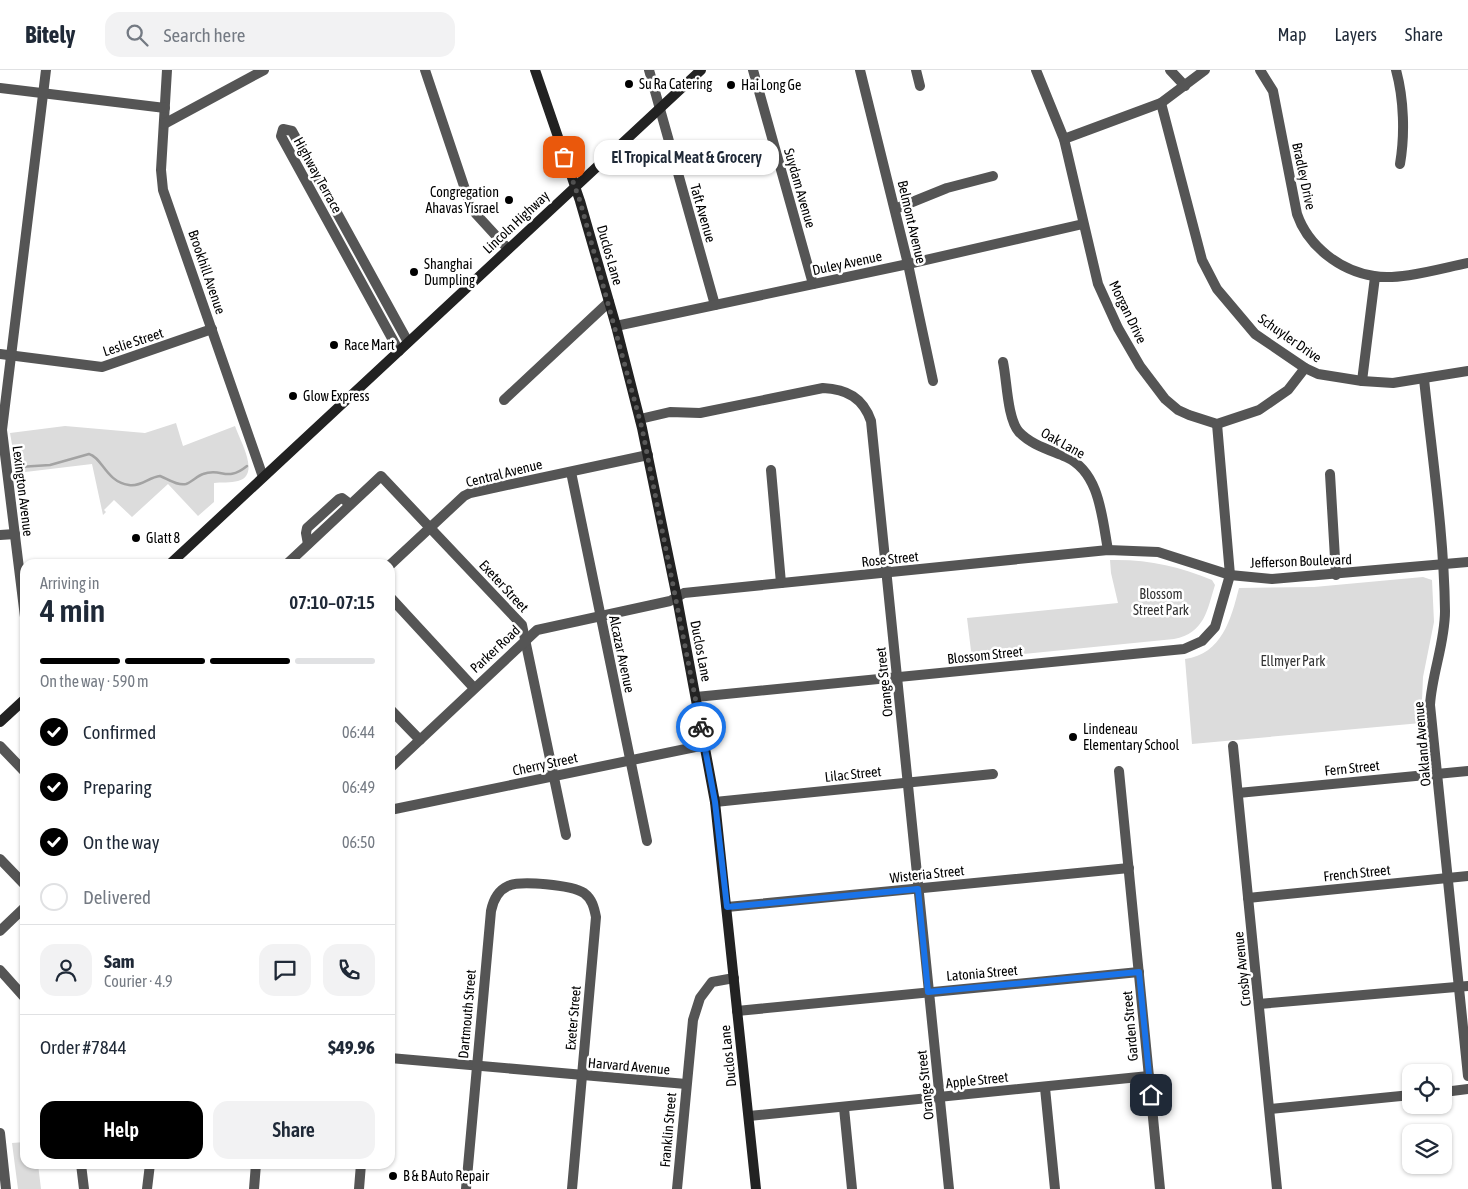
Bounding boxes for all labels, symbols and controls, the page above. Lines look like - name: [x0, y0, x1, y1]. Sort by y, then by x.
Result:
- search box: [105, 12, 455, 57]
- text: Bitely: [25, 21, 75, 48]
- icon: search: [123, 21, 151, 49]
- text: Search here: [163, 24, 245, 46]
- text: Map: [1277, 24, 1306, 45]
- text: Layers: [1334, 24, 1377, 45]
- text: Share: [1405, 24, 1443, 45]
- place label: Su Ra Catering: [639, 76, 712, 92]
- place label: Hai Long Ge: [741, 77, 801, 93]
- marker: Su Ra Catering: [623, 78, 635, 90]
- marker: Hai Long Ge: [725, 79, 737, 91]
- street label: Highway Terrace: [291, 134, 345, 216]
- pin: [543, 136, 585, 178]
- callout: El Tropical Meat & Grocery: [594, 140, 779, 174]
- street label: Bradley Drive: [1289, 141, 1319, 211]
- icon: bag: [550, 143, 578, 171]
- street label: Suydam Avenue: [781, 146, 819, 230]
- text: El Tropical Meat & Grocery: [611, 148, 762, 166]
- street label: Belmont Avenue: [895, 179, 929, 265]
- street label: Taft Avenue: [687, 182, 719, 244]
- place label: Congregation Ahavas Yisrael: [425, 184, 499, 216]
- street label: Lincoln Highway: [480, 187, 552, 257]
- marker: Congregation Ahavas Yisrael: [503, 194, 515, 206]
- street label: Duclos Lane: [594, 223, 626, 287]
- street label: Brookhill Avenue: [185, 228, 229, 316]
- street label: Duley Avenue: [811, 248, 883, 278]
- place label: Shanghai Dumpling: [424, 256, 475, 288]
- marker: Shanghai Dumpling: [408, 266, 420, 278]
- street label: Morgan Drive: [1106, 278, 1150, 346]
- street label: Schuyler Drive: [1255, 310, 1325, 366]
- street label: Leslie Street: [101, 325, 165, 359]
- place label: Race Mart: [344, 337, 395, 353]
- marker: Race Mart: [328, 339, 340, 351]
- place label: Glow Express: [303, 388, 369, 404]
- marker: Glow Express: [287, 390, 299, 402]
- street label: Oak Lane: [1038, 424, 1088, 462]
- street label: Lexington Avenue: [9, 445, 37, 537]
- street label: Central Avenue: [464, 456, 544, 490]
- place label: Glatt 8: [146, 530, 181, 546]
- marker: Glatt 8: [130, 532, 142, 544]
- street label: Rose Street: [861, 548, 919, 570]
- street label: Jefferson Boulevard: [1250, 551, 1352, 571]
- street label: Exeter Street: [476, 557, 532, 615]
- text: Arriving in: [40, 574, 100, 592]
- park label: Blossom Street Park: [1133, 586, 1189, 618]
- text: 07:10–07:15: [289, 591, 375, 613]
- text: 4 min: [40, 592, 105, 629]
- street label: Alcazar Avenue: [606, 614, 638, 694]
- street label: Duclos Lane: [687, 619, 715, 683]
- street label: Parker Road: [467, 622, 523, 676]
- street label: Blossom Street: [946, 643, 1024, 667]
- street label: Orange Street: [872, 646, 896, 718]
- park label: Ellmyer Park: [1261, 653, 1325, 669]
- text: On the way · 590 m: [40, 672, 149, 690]
- street label: Oakland Avenue: [1410, 701, 1434, 787]
- courier: [676, 702, 726, 752]
- icon: bike: [687, 713, 715, 741]
- icon: check: [40, 718, 68, 746]
- text: Confirmed: [83, 721, 156, 743]
- place label: Lindeneau Elementary School: [1083, 721, 1179, 753]
- text: 06:44: [342, 723, 375, 741]
- marker: Lindeneau Elementary School: [1067, 731, 1079, 743]
- street label: Cherry Street: [511, 749, 579, 779]
- street label: Fern Street: [1324, 757, 1380, 779]
- street label: Lilac Street: [824, 763, 882, 785]
- icon: check: [40, 773, 68, 801]
- text: Preparing: [83, 776, 152, 798]
- text: 06:49: [342, 778, 375, 796]
- icon: check: [40, 828, 68, 856]
- text: On the way: [83, 831, 160, 853]
- text: 06:50: [342, 833, 375, 851]
- street label: Wisteria Street: [889, 862, 965, 886]
- street label: French Street: [1323, 862, 1391, 884]
- text: Delivered: [83, 886, 151, 908]
- street label: Crosby Avenue: [1230, 931, 1254, 1007]
- button: person: [40, 944, 92, 996]
- button: chat: [259, 944, 311, 996]
- button: phone: [323, 944, 375, 996]
- text: Sam: [104, 950, 135, 972]
- street label: Latonia Street: [946, 962, 1018, 984]
- street label: Dartmouth Street: [455, 969, 479, 1059]
- text: Courier · 4.9: [104, 972, 173, 990]
- street label: Exeter Street: [562, 985, 584, 1051]
- street label: Garden Street: [1119, 990, 1141, 1062]
- street label: Duclos Lane: [717, 1024, 739, 1088]
- text: Order #7844: [40, 1036, 127, 1058]
- text: $49.96: [328, 1036, 375, 1058]
- street label: Orange Street: [913, 1049, 937, 1121]
- street label: Harvard Avenue: [587, 1054, 671, 1078]
- map controls: [1402, 1064, 1452, 1174]
- button: locate: [1402, 1064, 1452, 1114]
- street label: Apple Street: [945, 1069, 1009, 1091]
- pin: [1130, 1074, 1172, 1116]
- icon: home: [1137, 1081, 1165, 1109]
- street label: Franklin Street: [657, 1092, 679, 1168]
- button: Help: [40, 1101, 203, 1159]
- button: Share: [213, 1101, 375, 1159]
- button: layers: [1402, 1124, 1452, 1174]
- place label: B & B Auto Repair: [403, 1168, 490, 1184]
- marker: B & B Auto Repair: [387, 1170, 399, 1182]

